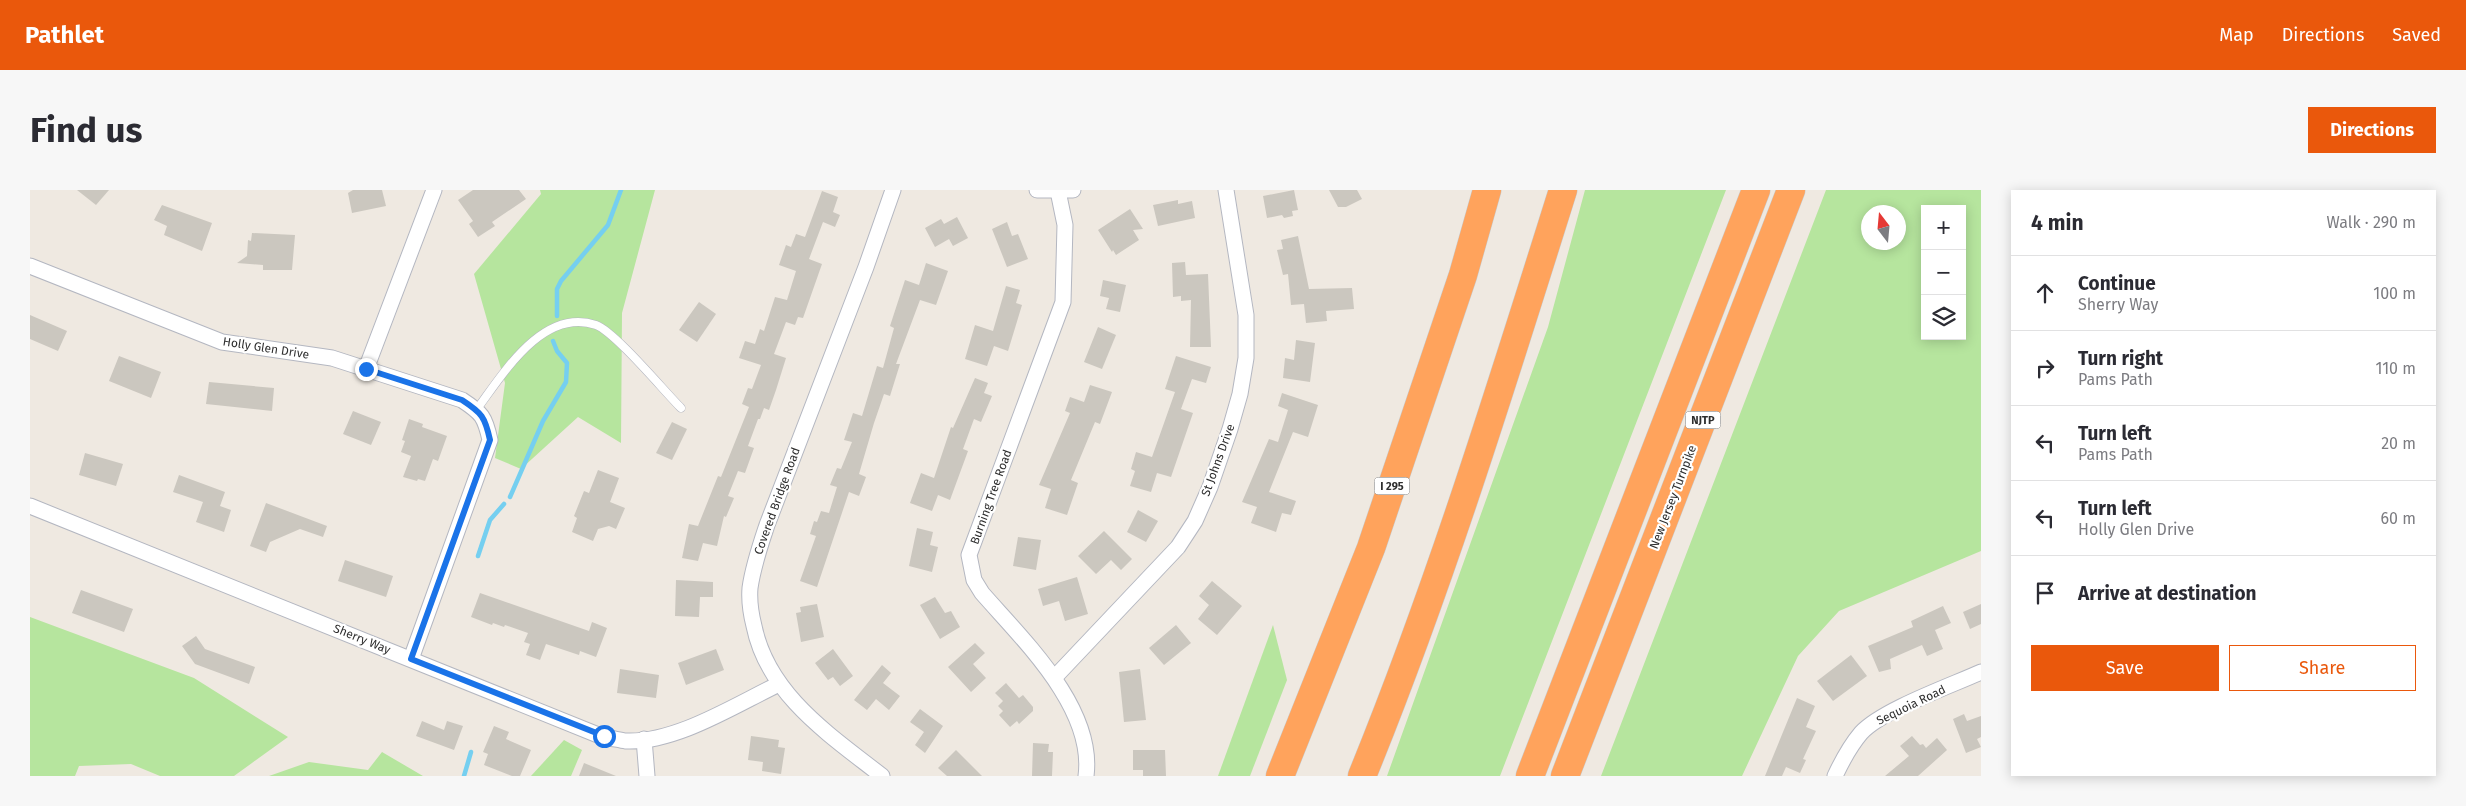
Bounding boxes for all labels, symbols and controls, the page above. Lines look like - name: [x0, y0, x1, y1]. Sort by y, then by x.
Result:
- text: Pathlet: [25, 21, 104, 49]
- text: Map: [2219, 24, 2254, 46]
- text: Directions: [2282, 24, 2364, 46]
- text: Saved: [2392, 24, 2441, 46]
- button: Directions: [2308, 107, 2436, 153]
- text: Find us: [30, 109, 142, 151]
- north arrow: [1861, 205, 1906, 250]
- map controls: [1921, 205, 1966, 340]
- button: +: [1921, 205, 1966, 250]
- text: 4 min: [2031, 210, 2084, 236]
- text: Walk · 290 m: [2326, 213, 2416, 232]
- button: −: [1921, 250, 1966, 295]
- text: Continue: [2078, 272, 2156, 295]
- icon: ahead: [2031, 279, 2059, 307]
- text: 100 m: [2373, 284, 2416, 303]
- button: layers: [1921, 295, 1966, 340]
- text: Sherry Way: [2078, 295, 2158, 314]
- street label: Holly Glen Drive: [222, 334, 310, 362]
- text: Turn right: [2078, 347, 2163, 370]
- icon: right: [2031, 354, 2059, 382]
- route end: [355, 358, 378, 381]
- text: 110 m: [2375, 359, 2416, 378]
- text: Pams Path: [2078, 370, 2153, 389]
- road number: NJTP: [1686, 412, 1720, 428]
- street label: St Johns Drive: [1198, 422, 1238, 498]
- text: Turn left: [2078, 422, 2152, 445]
- icon: left: [2031, 429, 2059, 457]
- text: 20 m: [2381, 434, 2416, 453]
- street label: New Jersey Turnpike: [1647, 443, 1699, 551]
- text: Pams Path: [2078, 445, 2153, 464]
- street label: Covered Bridge Road: [751, 446, 803, 556]
- street label: Burning Tree Road: [967, 448, 1015, 546]
- road number: I 295: [1374, 478, 1410, 494]
- text: Turn left: [2078, 497, 2152, 520]
- icon: left: [2031, 504, 2059, 532]
- text: 60 m: [2381, 509, 2416, 528]
- text: Holly Glen Drive: [2078, 520, 2194, 539]
- icon: arrive: [2031, 579, 2059, 607]
- text: Arrive at destination: [2078, 582, 2257, 605]
- street label: Sherry Way: [331, 621, 393, 657]
- button: Save: [2031, 645, 2219, 691]
- button: Share: [2229, 645, 2416, 691]
- street label: Sequoia Road: [1874, 682, 1948, 728]
- route start: [593, 725, 616, 748]

